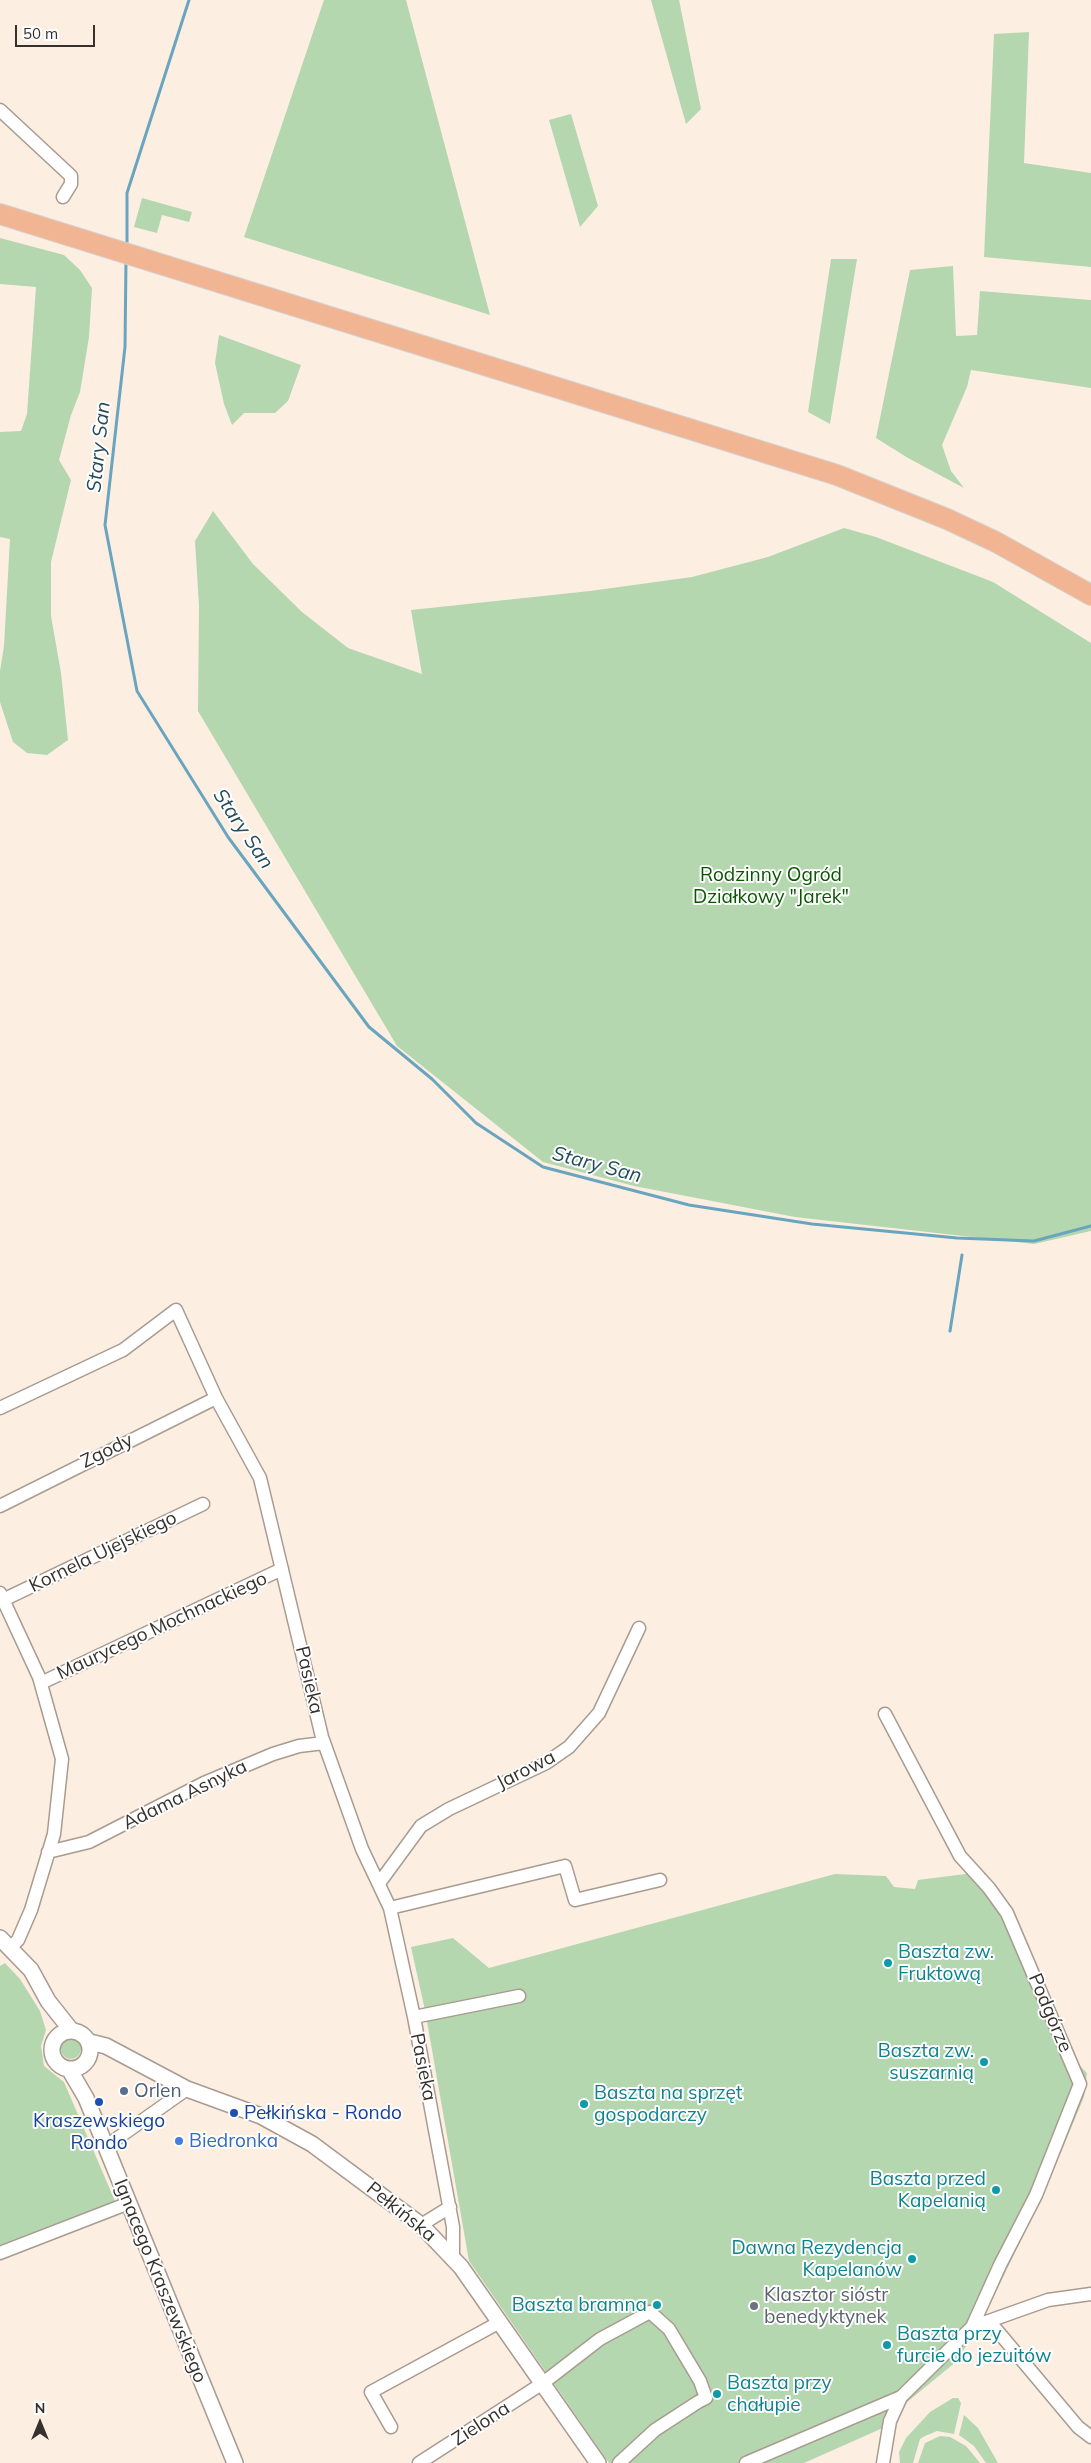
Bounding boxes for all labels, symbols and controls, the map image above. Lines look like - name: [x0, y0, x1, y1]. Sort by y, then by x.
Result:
- scale bar: [18, 15, 98, 47]
- text: 50 m: [23, 24, 58, 43]
- water label: Stary San: [82, 400, 116, 494]
- water label: Stary San: [208, 784, 278, 874]
- park label: Rodzinny Ogród Działkowy "Jarek": [693, 864, 849, 908]
- water label: Stary San: [550, 1142, 644, 1188]
- street label: Zgody: [77, 1429, 137, 1473]
- street label: Kornela Ujejskiego: [25, 1506, 181, 1598]
- street label: Maurycego Mochnackiego: [53, 1567, 271, 1685]
- street label: Pasieka: [290, 1644, 328, 1716]
- street label: Jarowa: [493, 1746, 559, 1794]
- street label: Adama Asnyka: [119, 1755, 251, 1835]
- place label: Baszta zw. Fruktową: [898, 1941, 994, 1985]
- marker: Baszta zw. Fruktową: [882, 1957, 894, 1969]
- street label: Podgórze: [1023, 1970, 1077, 2056]
- street label: Pasieka: [405, 2031, 441, 2103]
- place label: Baszta zw. suszarnią: [878, 2040, 974, 2084]
- marker: Baszta zw. suszarnią: [978, 2056, 990, 2068]
- place label: Orlen: [134, 2080, 182, 2102]
- place label: Baszta na sprzęt gospodarczy: [594, 2082, 742, 2126]
- marker: Orlen: [118, 2085, 130, 2097]
- marker: Kraszewskiego Rondo: [93, 2096, 105, 2108]
- marker: Baszta na sprzęt gospodarczy: [578, 2098, 590, 2110]
- place label: Pełkińska - Rondo: [244, 2102, 402, 2124]
- marker: Pełkińska - Rondo: [228, 2107, 240, 2119]
- place label: Kraszewskiego Rondo: [33, 2110, 165, 2154]
- place label: Biedronka: [189, 2130, 278, 2152]
- marker: Biedronka: [173, 2135, 185, 2147]
- place label: Baszta przed Kapelanią: [870, 2168, 986, 2212]
- street label: Ignacego Kraszewskiego: [109, 2176, 211, 2386]
- street label: Pełkińska: [362, 2177, 440, 2247]
- marker: Baszta przed Kapelanią: [990, 2184, 1002, 2196]
- place label: Dawna Rezydencja Kapelanów: [731, 2237, 902, 2281]
- marker: Dawna Rezydencja Kapelanów: [906, 2253, 918, 2265]
- place label: Klasztor sióstr benedyktynek: [764, 2284, 888, 2328]
- place label: Baszta bramna: [512, 2294, 647, 2316]
- marker: Baszta bramna: [651, 2299, 663, 2311]
- marker: Klasztor sióstr benedyktynek: [748, 2300, 760, 2312]
- place label: Baszta przy furcie do jezuitów: [897, 2323, 1052, 2367]
- marker: Baszta przy furcie do jezuitów: [881, 2339, 893, 2351]
- place label: Baszta przy chałupie: [727, 2372, 832, 2416]
- marker: Baszta przy chałupie: [711, 2388, 723, 2400]
- street label: Zielona: [448, 2397, 514, 2451]
- north arrow: [15, 2398, 65, 2448]
- text: N: [35, 2399, 45, 2417]

